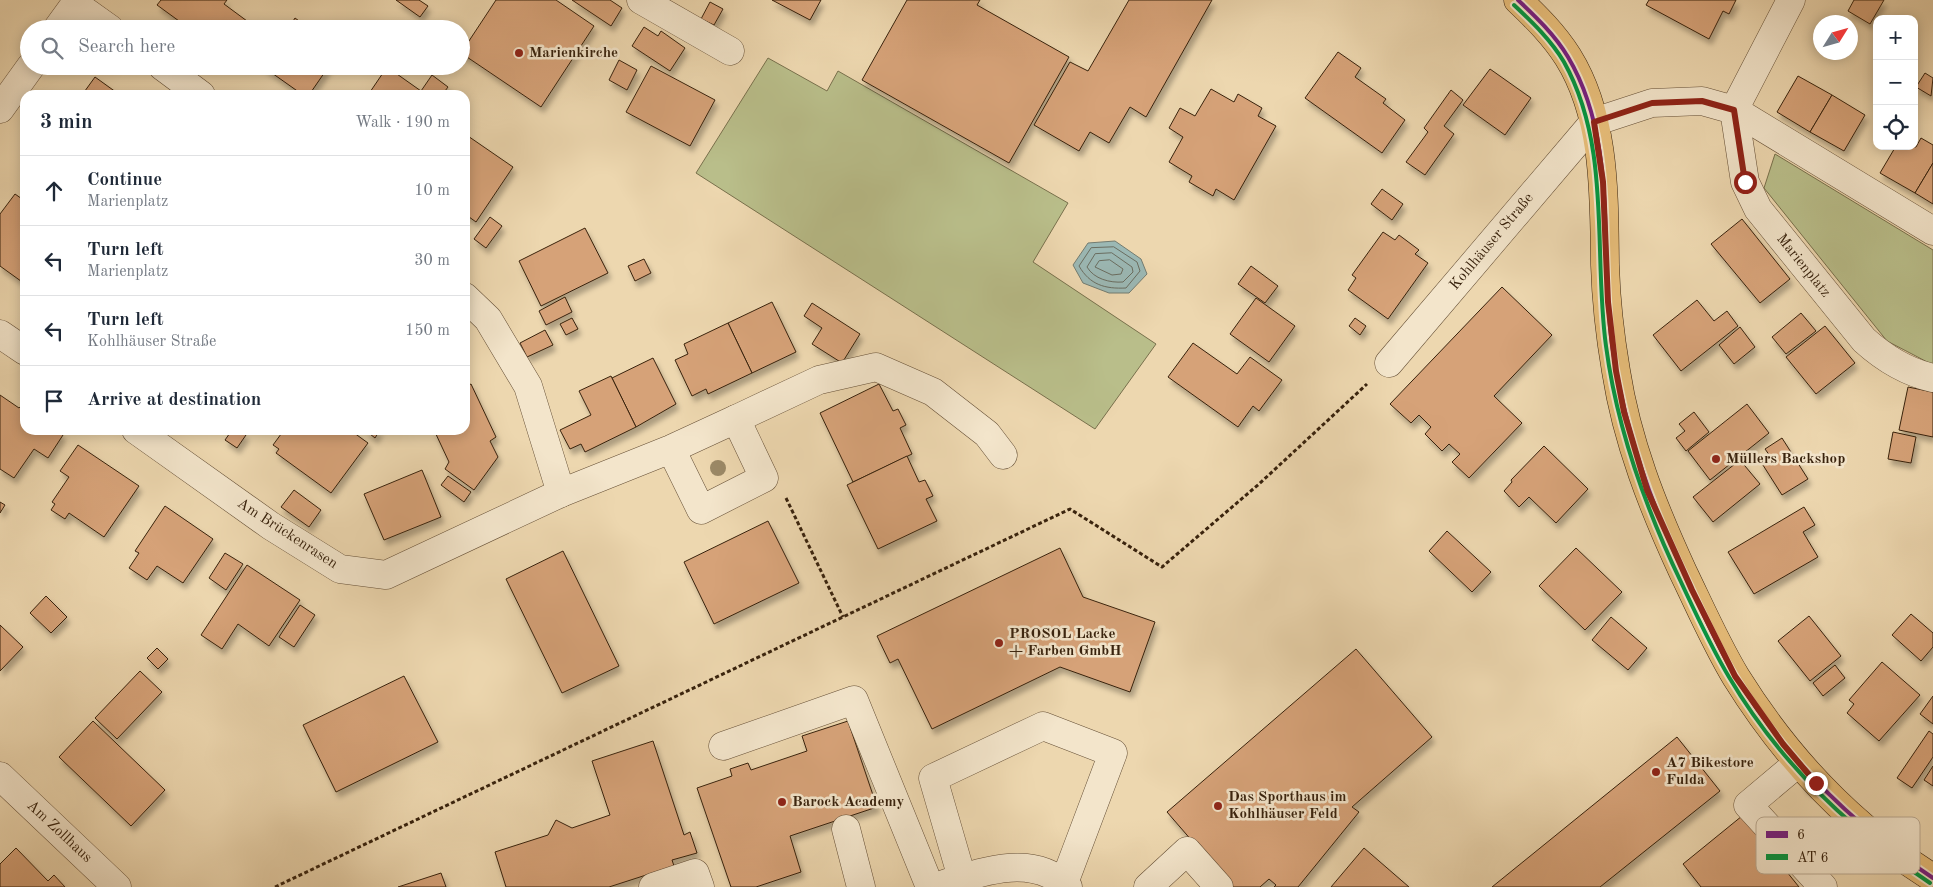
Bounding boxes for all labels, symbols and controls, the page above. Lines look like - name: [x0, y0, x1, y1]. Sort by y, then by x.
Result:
- north arrow: [1813, 15, 1858, 60]
- map controls: [1873, 15, 1918, 150]
- button: +: [1873, 15, 1918, 60]
- search box: [20, 20, 470, 75]
- icon: search: [38, 34, 66, 62]
- text: Search here: [78, 38, 175, 57]
- place label: Marienkirche: [529, 46, 618, 61]
- marker: Marienkirche: [513, 47, 525, 59]
- button: −: [1873, 60, 1918, 105]
- button: locate: [1873, 105, 1918, 150]
- text: 3 min: [40, 112, 93, 133]
- text: Walk · 190 m: [355, 115, 450, 131]
- text: Continue: [87, 171, 162, 190]
- route start: [1734, 171, 1757, 194]
- icon: ahead: [40, 177, 68, 205]
- text: 10 m: [414, 183, 450, 199]
- street label: Kohlhäuser Straße: [1447, 191, 1537, 293]
- text: Marienplatz: [87, 194, 168, 210]
- street label: Marienplatz: [1773, 232, 1833, 300]
- text: Turn left: [87, 241, 164, 260]
- icon: left: [40, 247, 68, 275]
- text: 30 m: [414, 253, 450, 269]
- text: Marienplatz: [87, 264, 168, 280]
- text: Turn left: [87, 311, 164, 330]
- icon: left: [40, 317, 68, 345]
- text: 150 m: [405, 323, 450, 339]
- text: Kohlhäuser Straße: [87, 334, 216, 350]
- icon: arrive: [40, 387, 68, 415]
- text: Arrive at destination: [87, 391, 261, 410]
- place label: Müllers Backshop: [1726, 452, 1845, 467]
- marker: Müllers Backshop: [1710, 453, 1722, 465]
- street label: Am Brückenrasen: [234, 496, 340, 572]
- place label: PROSOL Lacke + Farben GmbH: [1009, 627, 1122, 659]
- marker: PROSOL Lacke + Farben GmbH: [993, 637, 1005, 649]
- place label: A7 Bikestore Fulda: [1666, 756, 1754, 788]
- marker: A7 Bikestore Fulda: [1650, 766, 1662, 778]
- route end: [1805, 772, 1828, 795]
- place label: Das Sporthaus im Kohlhäuser Feld: [1228, 790, 1346, 822]
- place label: Barock Academy: [792, 795, 905, 810]
- marker: Barock Academy: [776, 796, 788, 808]
- street label: Am Zollhaus: [24, 798, 94, 866]
- marker: Das Sporthaus im Kohlhäuser Feld: [1212, 800, 1224, 812]
- legend: [1756, 817, 1920, 874]
- text: 6: [1797, 828, 1805, 842]
- text: AT 6: [1797, 851, 1829, 865]

